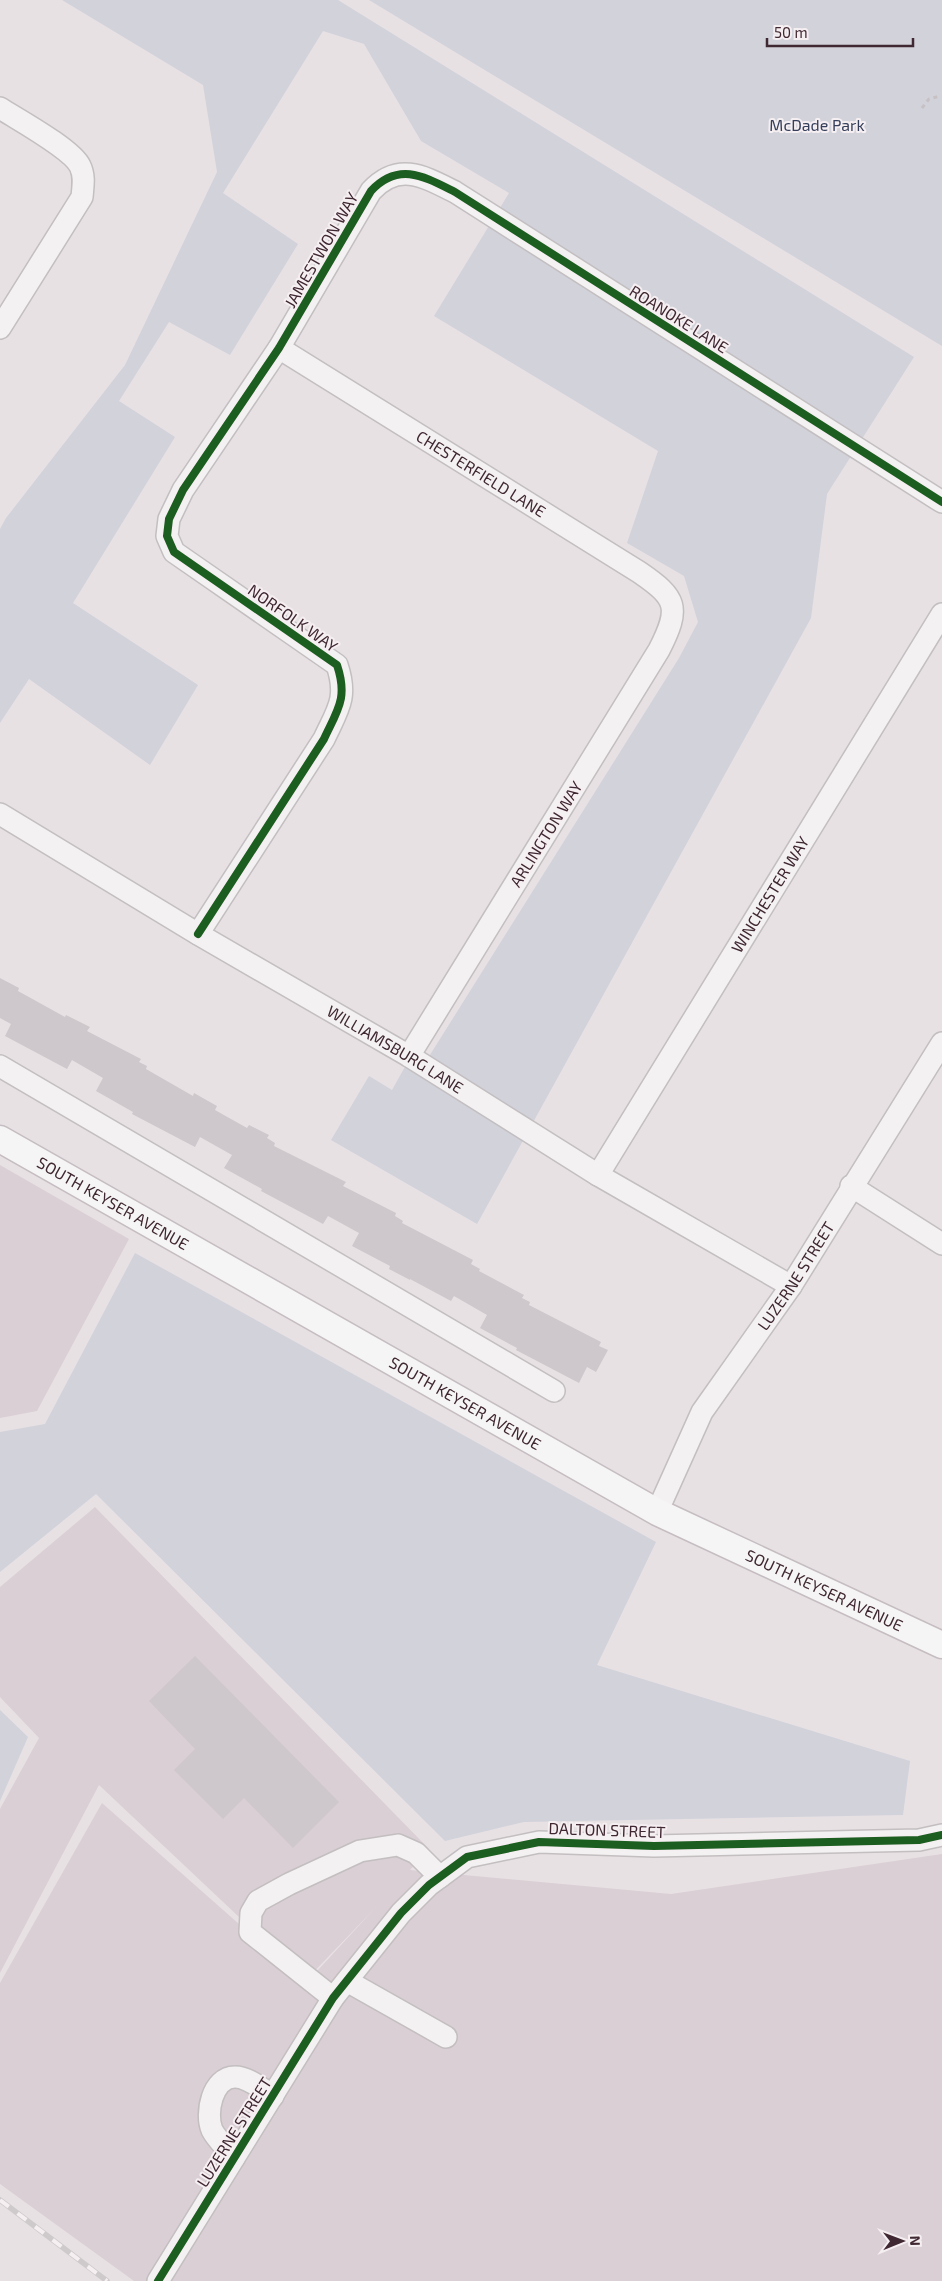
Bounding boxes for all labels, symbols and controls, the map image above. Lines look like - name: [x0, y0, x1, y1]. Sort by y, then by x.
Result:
- scale bar: [767, 15, 913, 47]
- text: 50 m: [774, 23, 808, 41]
- park label: McDade Park: [769, 115, 865, 134]
- street label: JAMESTWON WAY: [280, 189, 361, 311]
- street label: ROANOKE LANE: [626, 281, 732, 357]
- street label: CHESTERFIELD LANE: [413, 426, 549, 521]
- street label: NORFOLK WAY: [245, 580, 342, 655]
- street label: ARLINGTON WAY: [505, 777, 586, 890]
- street label: WINCHESTER WAY: [727, 833, 812, 956]
- street label: WILLIAMSBURG LANE: [324, 1001, 467, 1097]
- street label: SOUTH KEYSER AVENUE: [34, 1152, 193, 1253]
- street label: LUZERNE STREET: [753, 1218, 838, 1333]
- street label: SOUTH KEYSER AVENUE: [386, 1352, 545, 1453]
- street label: SOUTH KEYSER AVENUE: [743, 1545, 906, 1634]
- street label: DALTON STREET: [548, 1818, 666, 1841]
- street label: LUZERNE STREET: [192, 2073, 275, 2190]
- north arrow: [877, 2216, 927, 2266]
- text: N: [907, 2236, 924, 2246]

